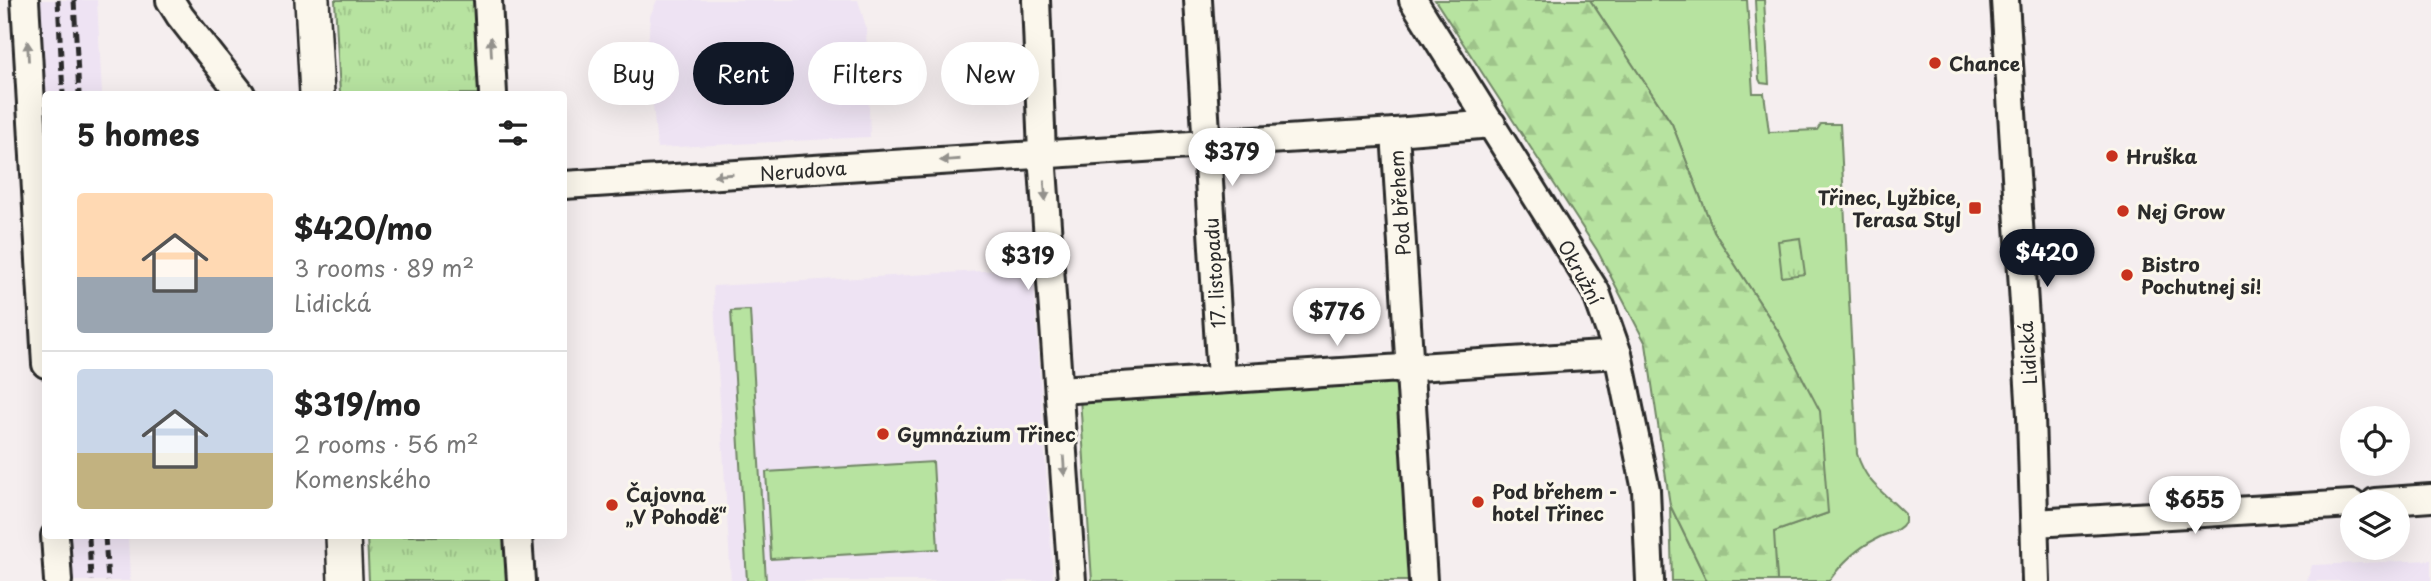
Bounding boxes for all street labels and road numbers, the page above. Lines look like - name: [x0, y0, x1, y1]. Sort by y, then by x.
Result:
- street label: Pod břehem: [1381, 149, 1417, 257]
- street label: Nerudova: [759, 153, 848, 187]
- street label: 17. listopadu: [1196, 217, 1232, 329]
- street label: Okružní: [1552, 234, 1610, 310]
- street label: Lidická: [2011, 320, 2043, 386]

